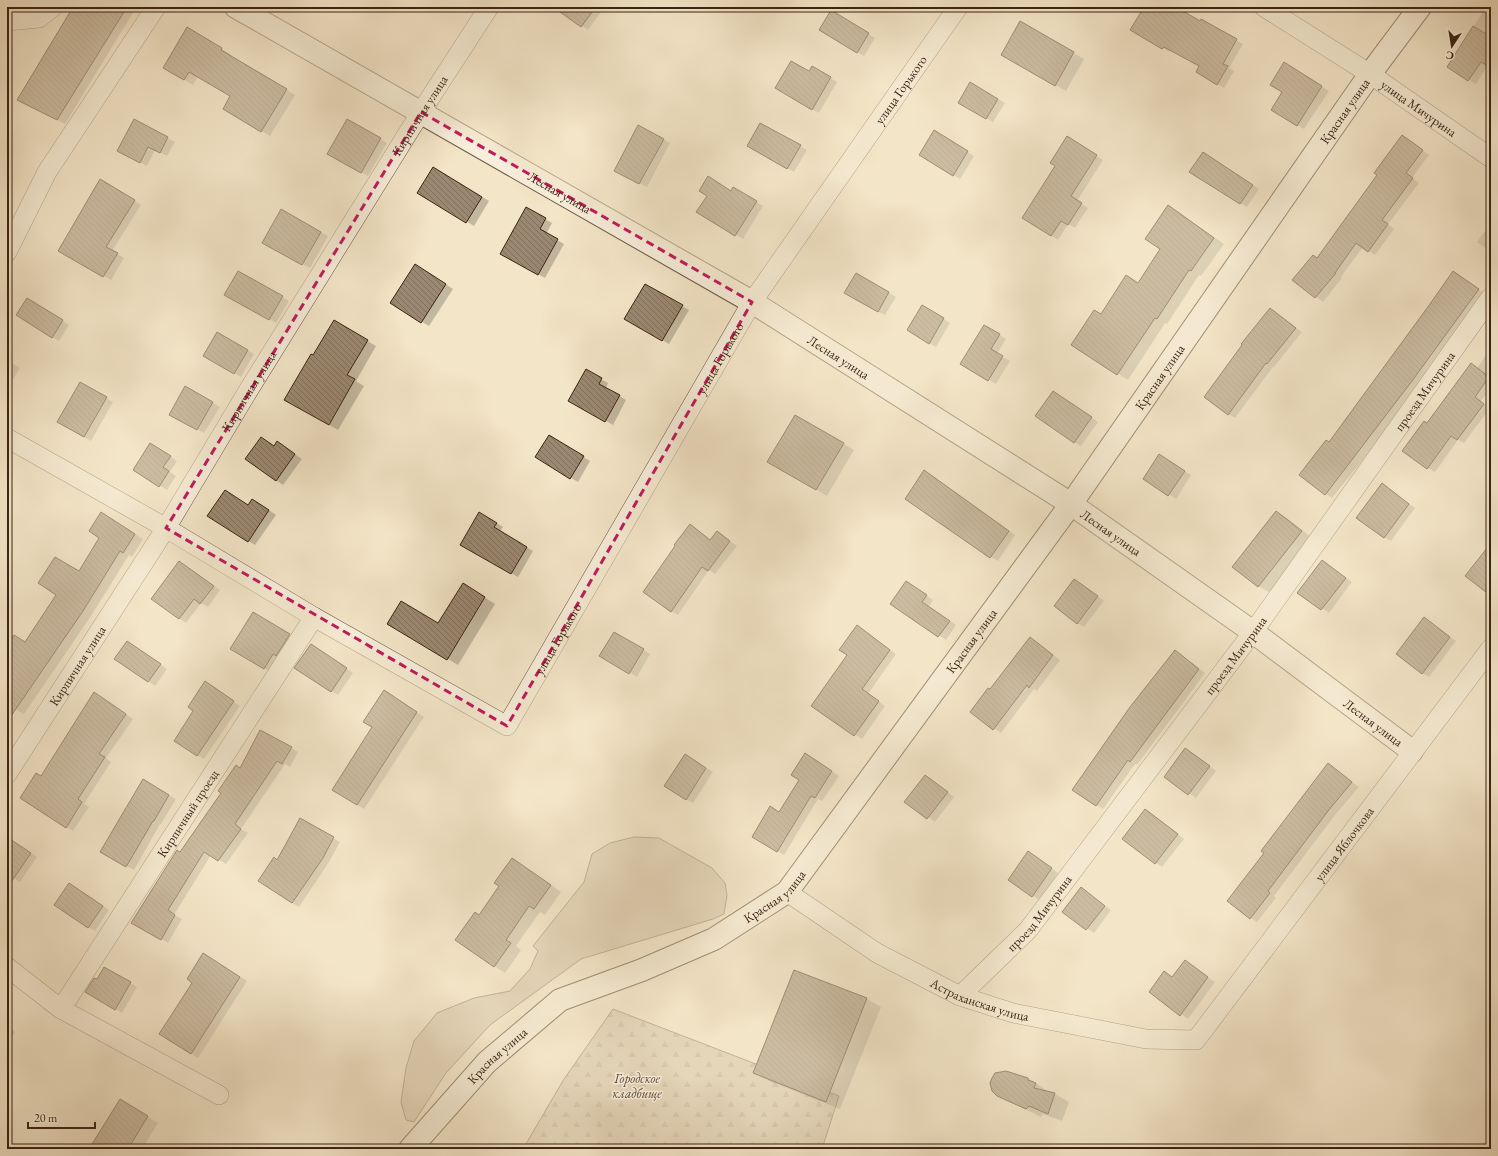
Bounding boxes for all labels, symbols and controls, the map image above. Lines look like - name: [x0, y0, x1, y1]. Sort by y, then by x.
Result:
- north arrow: [1432, 26, 1472, 66]
- text: С: [1444, 48, 1455, 63]
- street label: улица Горького: [871, 52, 931, 128]
- street label: Кирпичная улица: [388, 71, 452, 159]
- street label: Красная улица: [1316, 74, 1374, 147]
- street label: улица Мичурина: [1377, 76, 1461, 141]
- street label: Лесная улица: [525, 168, 595, 218]
- street label: улица Горького: [693, 319, 747, 397]
- street label: Лесная улица: [804, 331, 873, 384]
- street label: Красная улица: [1131, 340, 1189, 413]
- street label: Кирпичная улица: [218, 347, 281, 435]
- street label: проезд Мичурина: [1391, 347, 1459, 434]
- street label: Лесная улица: [1077, 506, 1145, 560]
- street label: улица Горького: [530, 600, 585, 678]
- street label: Красная улица: [942, 605, 1001, 677]
- street label: проезд Мичурина: [1201, 612, 1271, 698]
- street label: Кирпичная улица: [45, 622, 110, 709]
- street label: Лесная улица: [1340, 695, 1407, 751]
- street label: Кирпичный проезд: [153, 766, 222, 861]
- street label: улица Яблочкова: [1311, 803, 1378, 885]
- street label: Красная улица: [740, 866, 810, 927]
- street label: проезд Мичурина: [1003, 871, 1076, 955]
- street label: Астраханская улица: [926, 974, 1031, 1025]
- street label: Красная улица: [464, 1023, 531, 1088]
- park label: Городское кладбище: [612, 1070, 662, 1102]
- scale bar: [28, 1104, 95, 1130]
- text: 20 m: [34, 1110, 58, 1126]

